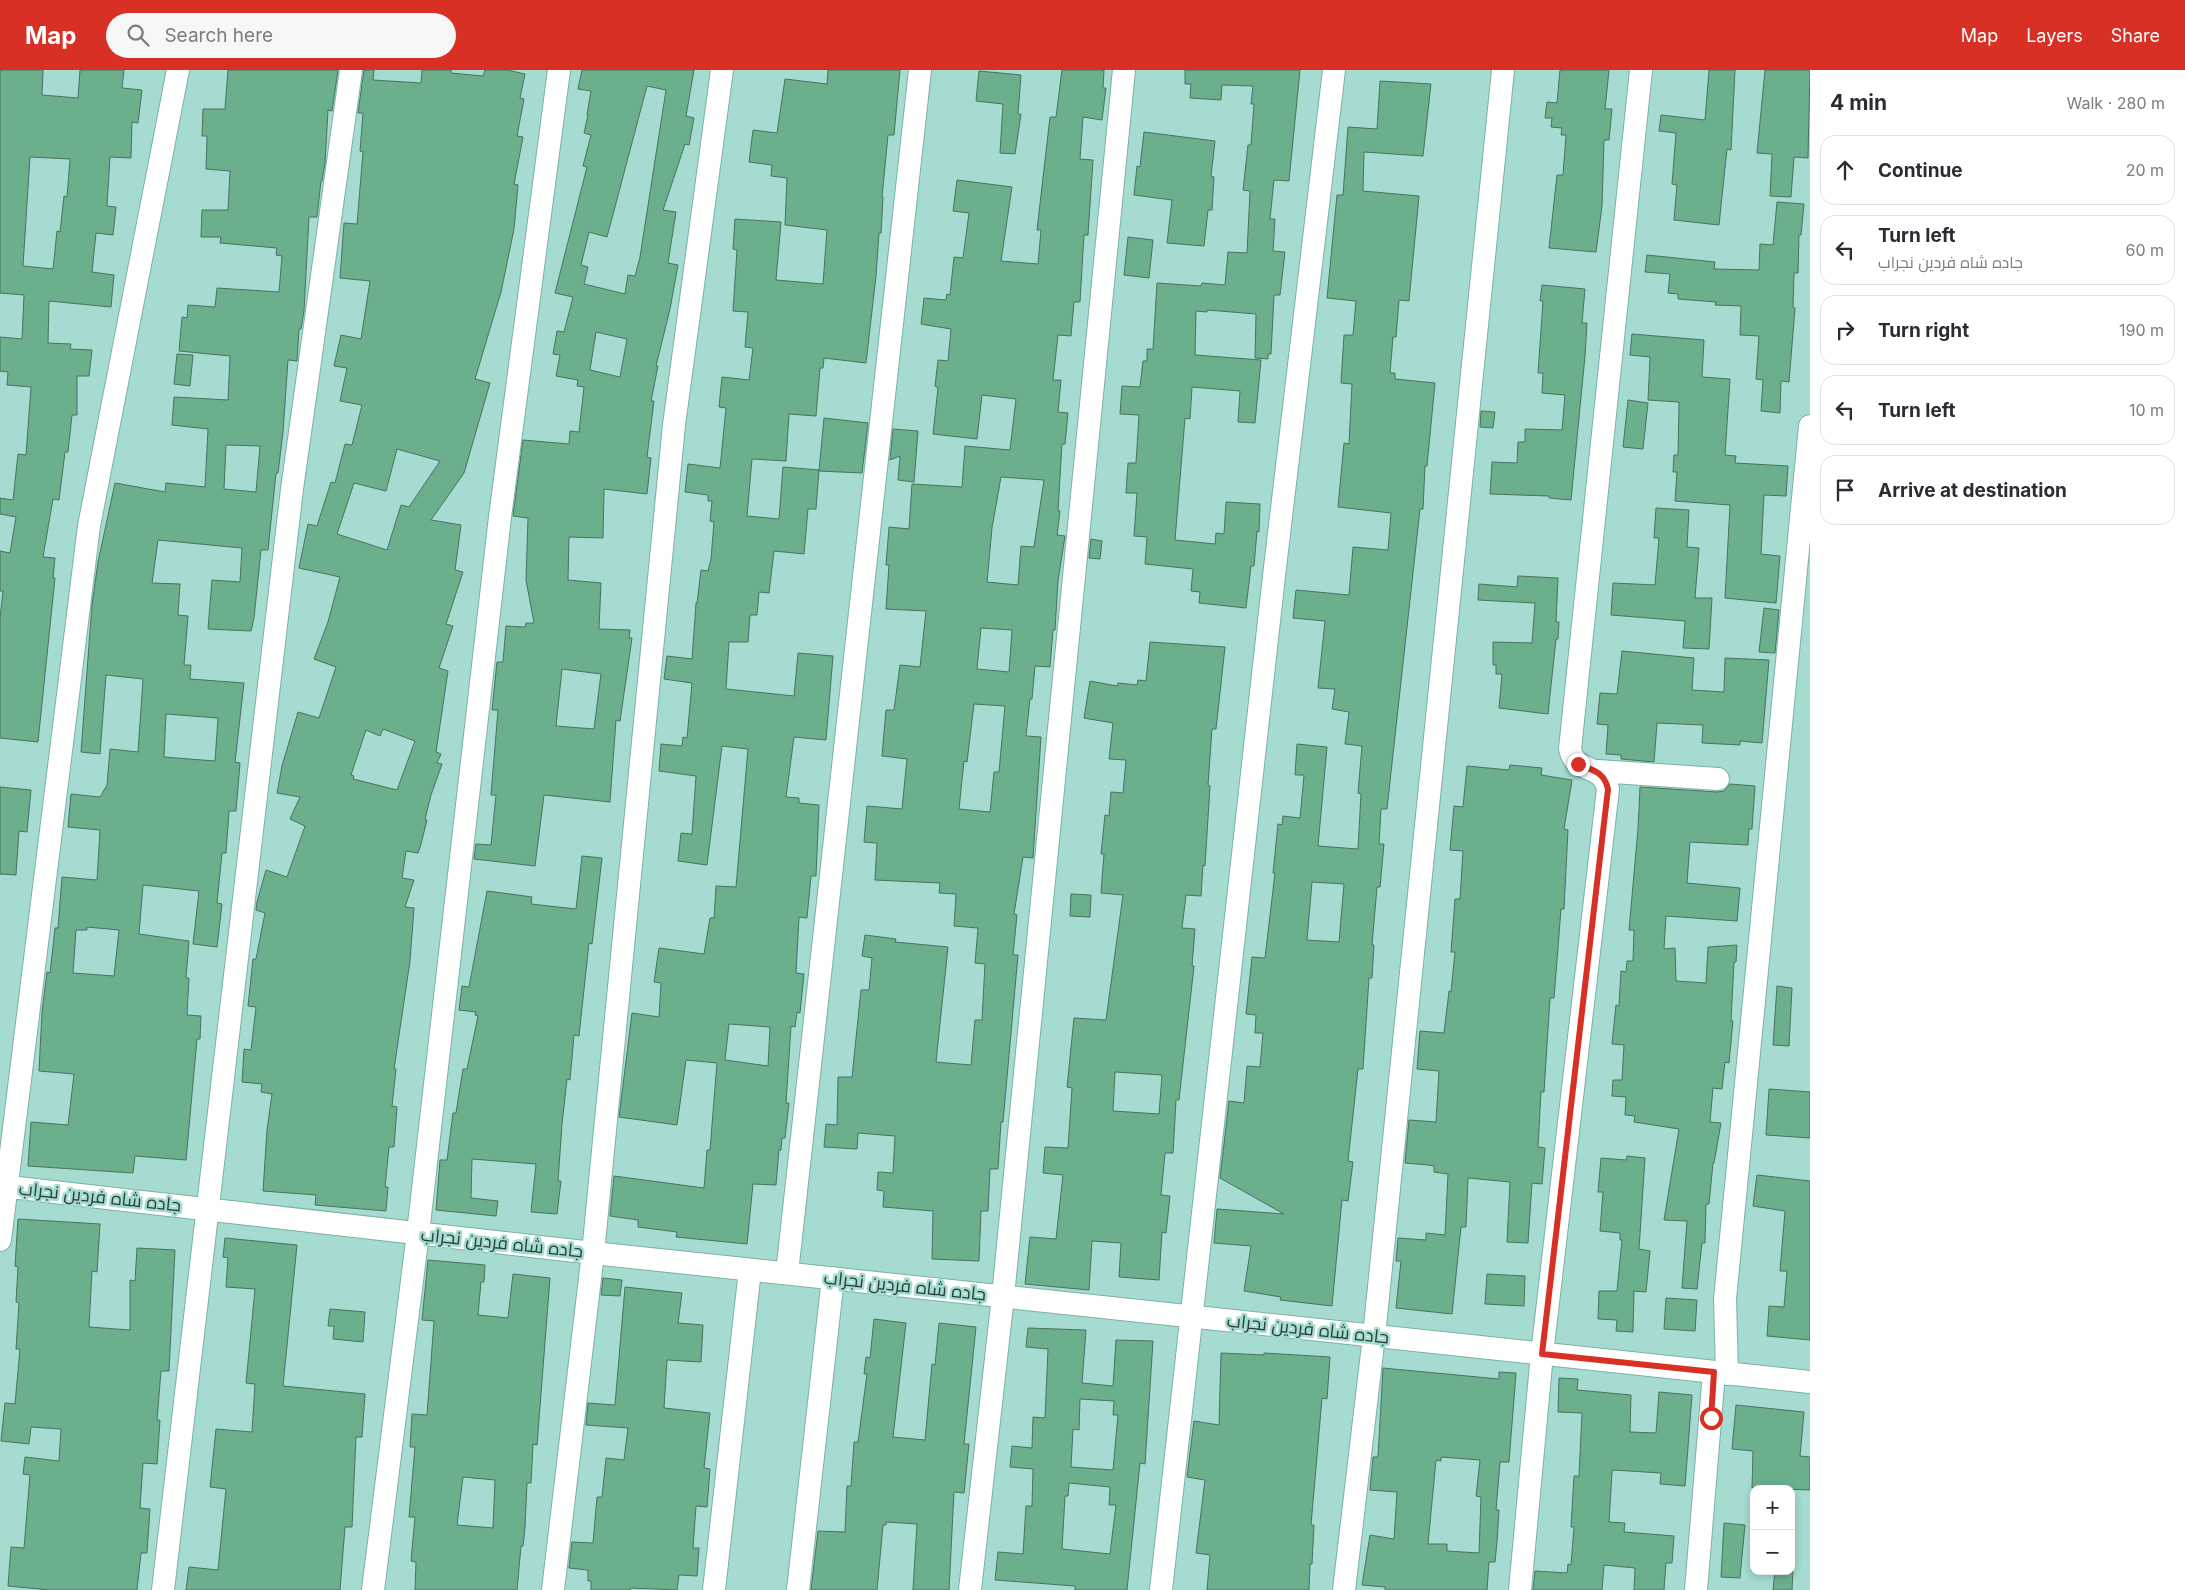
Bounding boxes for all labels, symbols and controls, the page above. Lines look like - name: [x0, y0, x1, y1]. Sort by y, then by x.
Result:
- search box: [106, 13, 456, 58]
- text: Map: [25, 21, 76, 50]
- icon: search: [124, 21, 152, 49]
- text: Search here: [164, 24, 273, 47]
- text: Map: [1961, 25, 1998, 46]
- text: Layers: [2026, 25, 2083, 46]
- text: Share: [2111, 25, 2160, 46]
- text: 4 min: [1830, 90, 1887, 115]
- text: Walk · 280 m: [2067, 93, 2165, 113]
- icon: ahead: [1831, 156, 1859, 184]
- text: Continue: [1878, 159, 1963, 182]
- text: 20 m: [2126, 160, 2164, 180]
- text: Turn left: [1878, 224, 1956, 247]
- icon: left: [1831, 236, 1859, 264]
- text: 60 m: [2125, 240, 2164, 260]
- text: جاده شاه فردین نجراب: [1878, 252, 2023, 272]
- icon: right: [1831, 316, 1859, 344]
- text: Turn right: [1878, 319, 1969, 342]
- text: 190 m: [2119, 320, 2164, 340]
- icon: left: [1831, 396, 1859, 424]
- text: Turn left: [1878, 399, 1956, 422]
- text: 10 m: [2129, 400, 2164, 420]
- icon: arrive: [1831, 476, 1859, 504]
- text: Arrive at destination: [1878, 479, 2067, 502]
- route end: [1567, 753, 1590, 776]
- street label: جاده شاه فردین نجراب: [18, 1178, 182, 1216]
- street label: جاده شاه فردین نجراب: [420, 1224, 584, 1262]
- street label: جاده شاه فردین نجراب: [823, 1267, 987, 1305]
- street label: جاده شاه فردین نجراب: [1226, 1310, 1390, 1348]
- route start: [1700, 1407, 1723, 1430]
- map controls: [1750, 1485, 1795, 1575]
- button: +: [1750, 1485, 1795, 1530]
- button: −: [1750, 1530, 1795, 1575]

